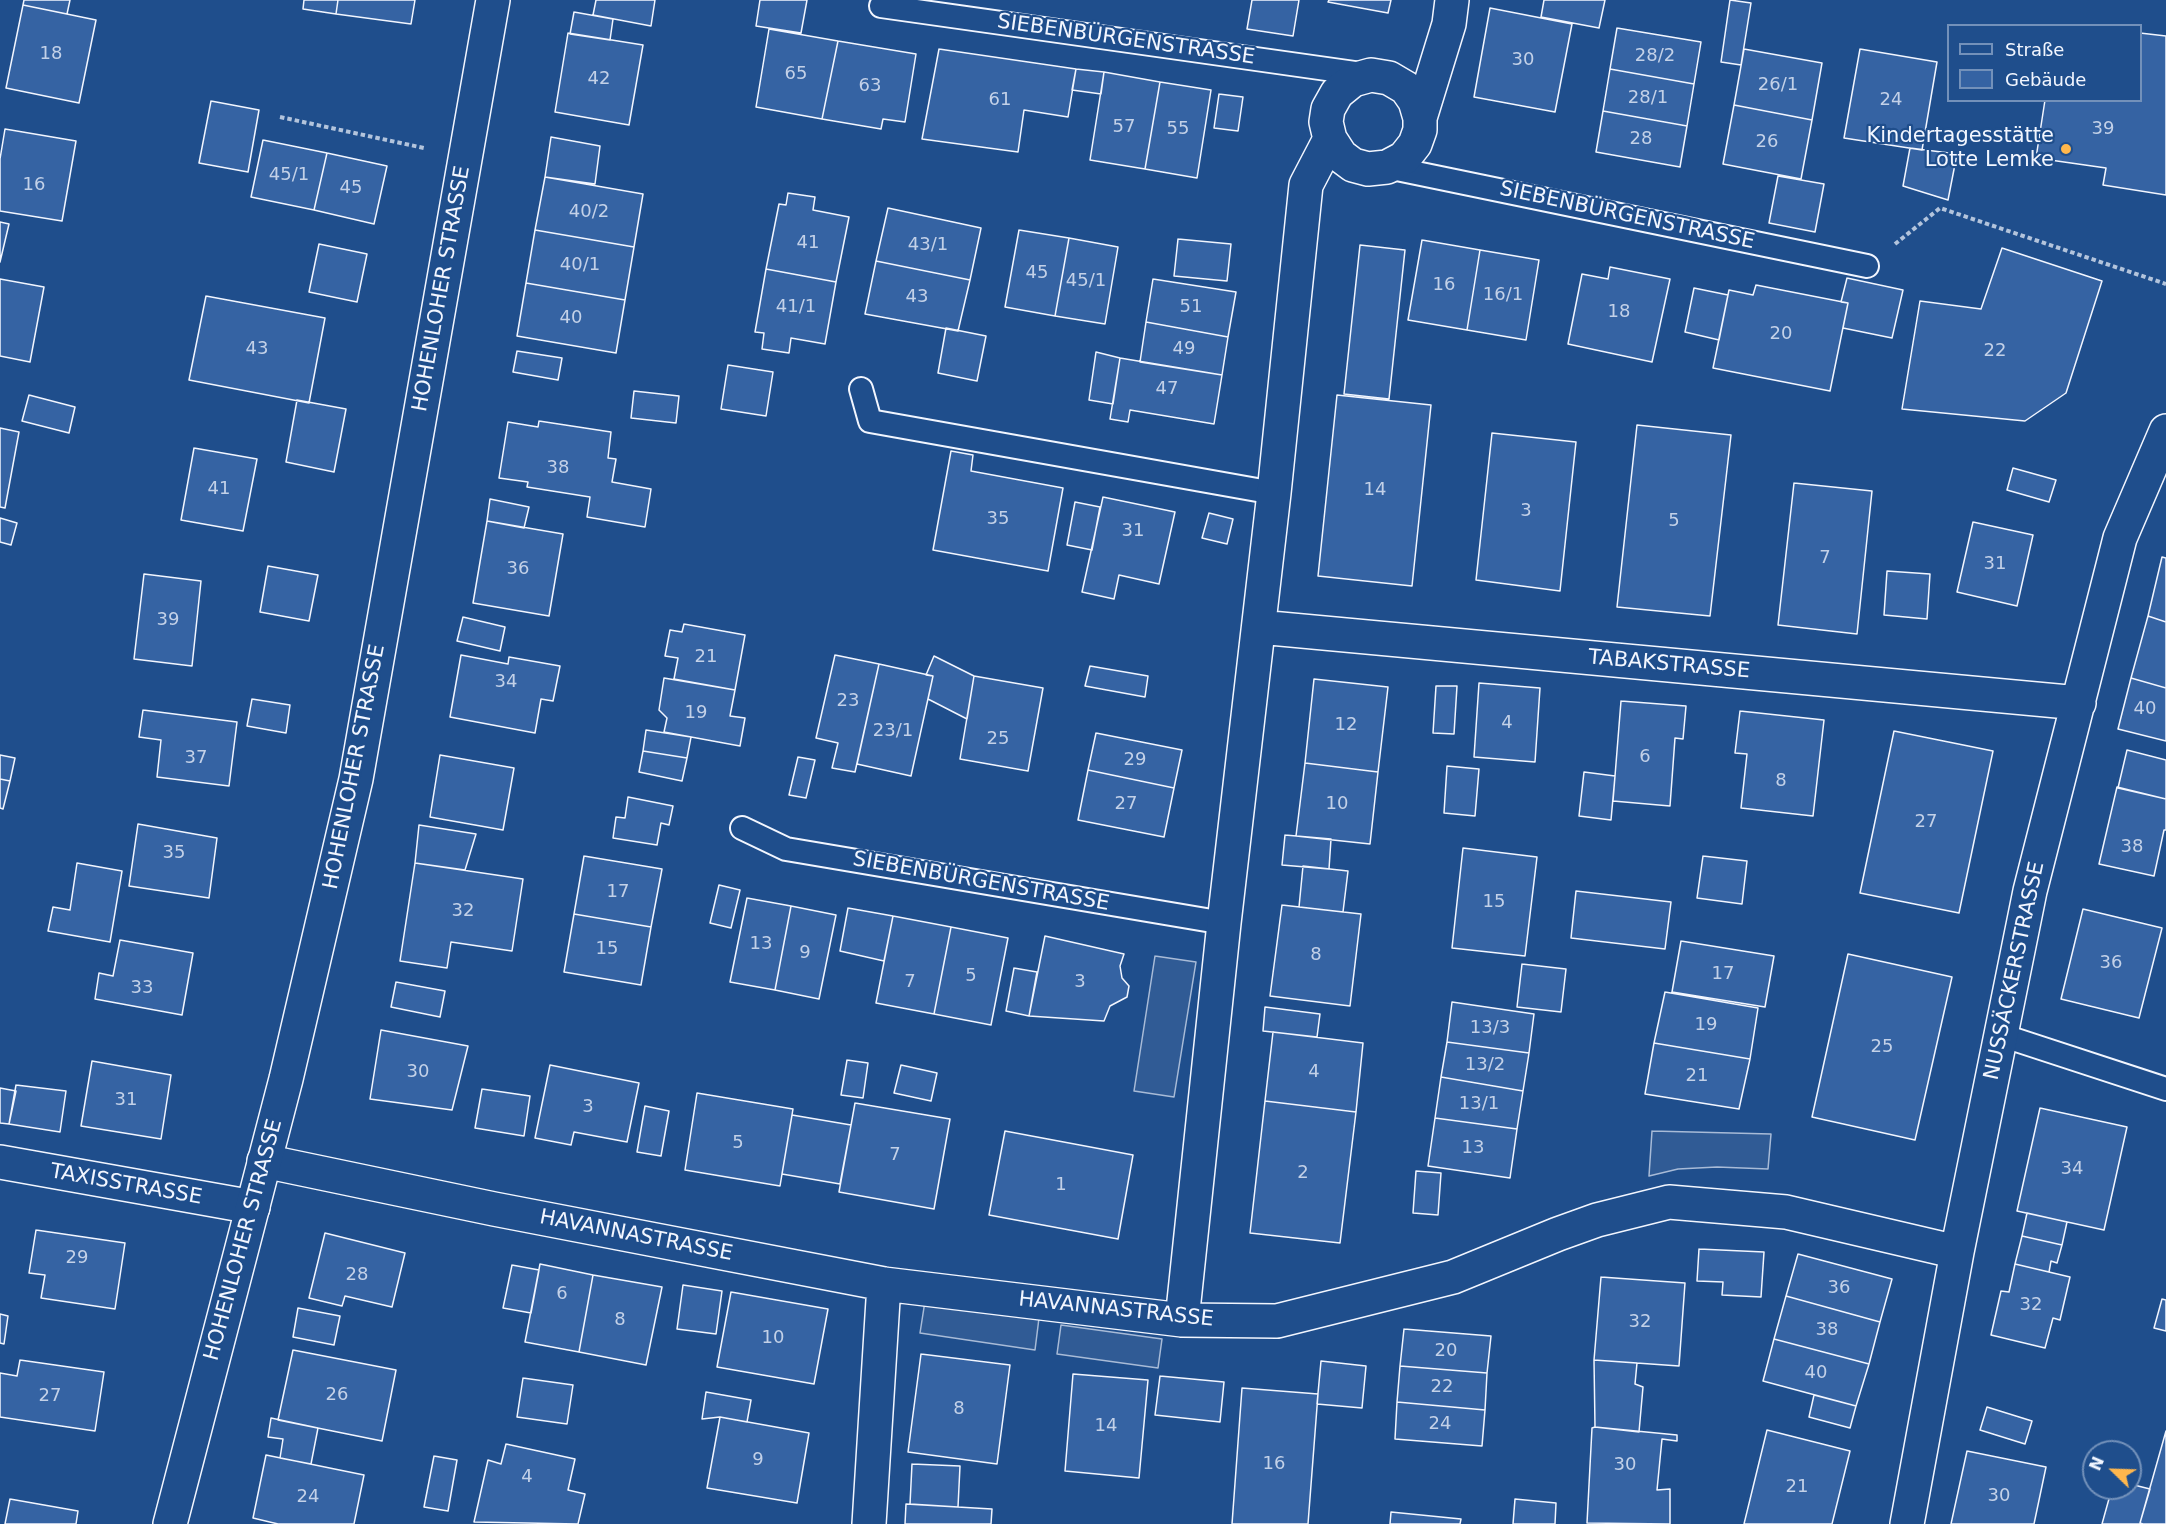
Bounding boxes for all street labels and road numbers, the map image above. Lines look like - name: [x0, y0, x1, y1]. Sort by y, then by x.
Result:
- street label: SIEBENBÜRGENSTRASSE: [996, 9, 1256, 71]
- street label: HOHENLOHER STRASSE: [408, 164, 476, 414]
- street label: SIEBENBÜRGENSTRASSE: [1497, 177, 1757, 255]
- street label: HOHENLOHER STRASSE: [319, 642, 391, 892]
- street label: TABAKSTRASSE: [1587, 645, 1751, 685]
- street label: SIEBENBÜRGENSTRASSE: [851, 847, 1111, 917]
- street label: NUSSÄCKERSTRASSE: [1980, 860, 2050, 1082]
- street label: HOHENLOHER STRASSE: [200, 1116, 288, 1364]
- street label: TAXISSTRASSE: [48, 1159, 204, 1211]
- street label: HAVANNASTRASSE: [537, 1205, 735, 1267]
- street label: HAVANNASTRASSE: [1017, 1287, 1215, 1333]

